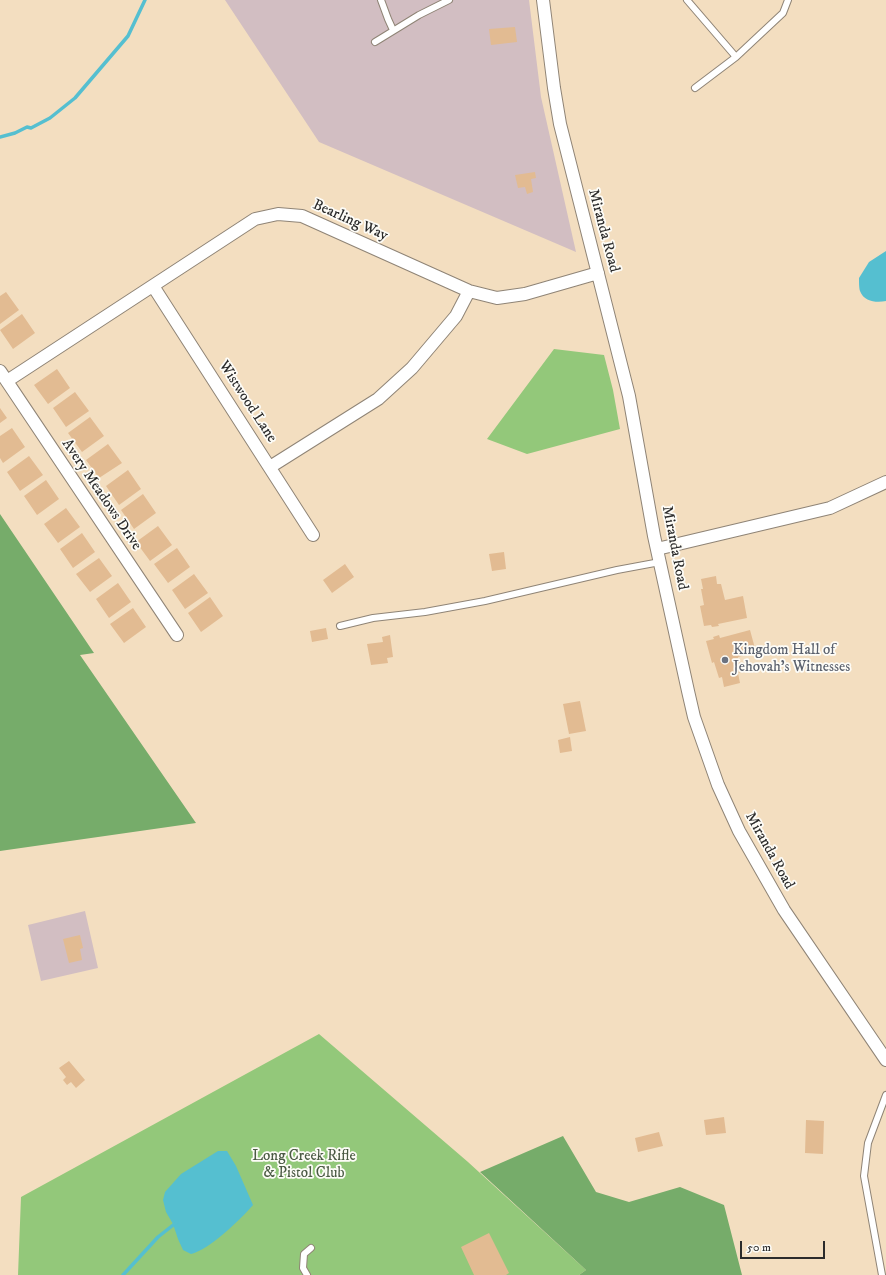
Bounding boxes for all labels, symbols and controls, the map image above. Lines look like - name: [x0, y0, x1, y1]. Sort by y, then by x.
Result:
- street label: Miranda Road: [583, 187, 623, 275]
- street label: Bearling Way: [310, 196, 390, 246]
- street label: Wistwood Lane: [214, 358, 280, 446]
- street label: Avery Meadows Drive: [57, 436, 145, 554]
- street label: Miranda Road: [657, 504, 691, 592]
- place label: Kingdom Hall of Jehovah’s Witnesses: [733, 642, 850, 677]
- marker: Kingdom Hall of Jehovah’s Witnesses: [720, 655, 730, 665]
- street label: Miranda Road: [740, 809, 798, 893]
- park label: Long Creek Rifle & Pistol Club: [252, 1148, 356, 1183]
- scale bar: [742, 1233, 827, 1259]
- text: 50 m: [747, 1240, 771, 1255]

